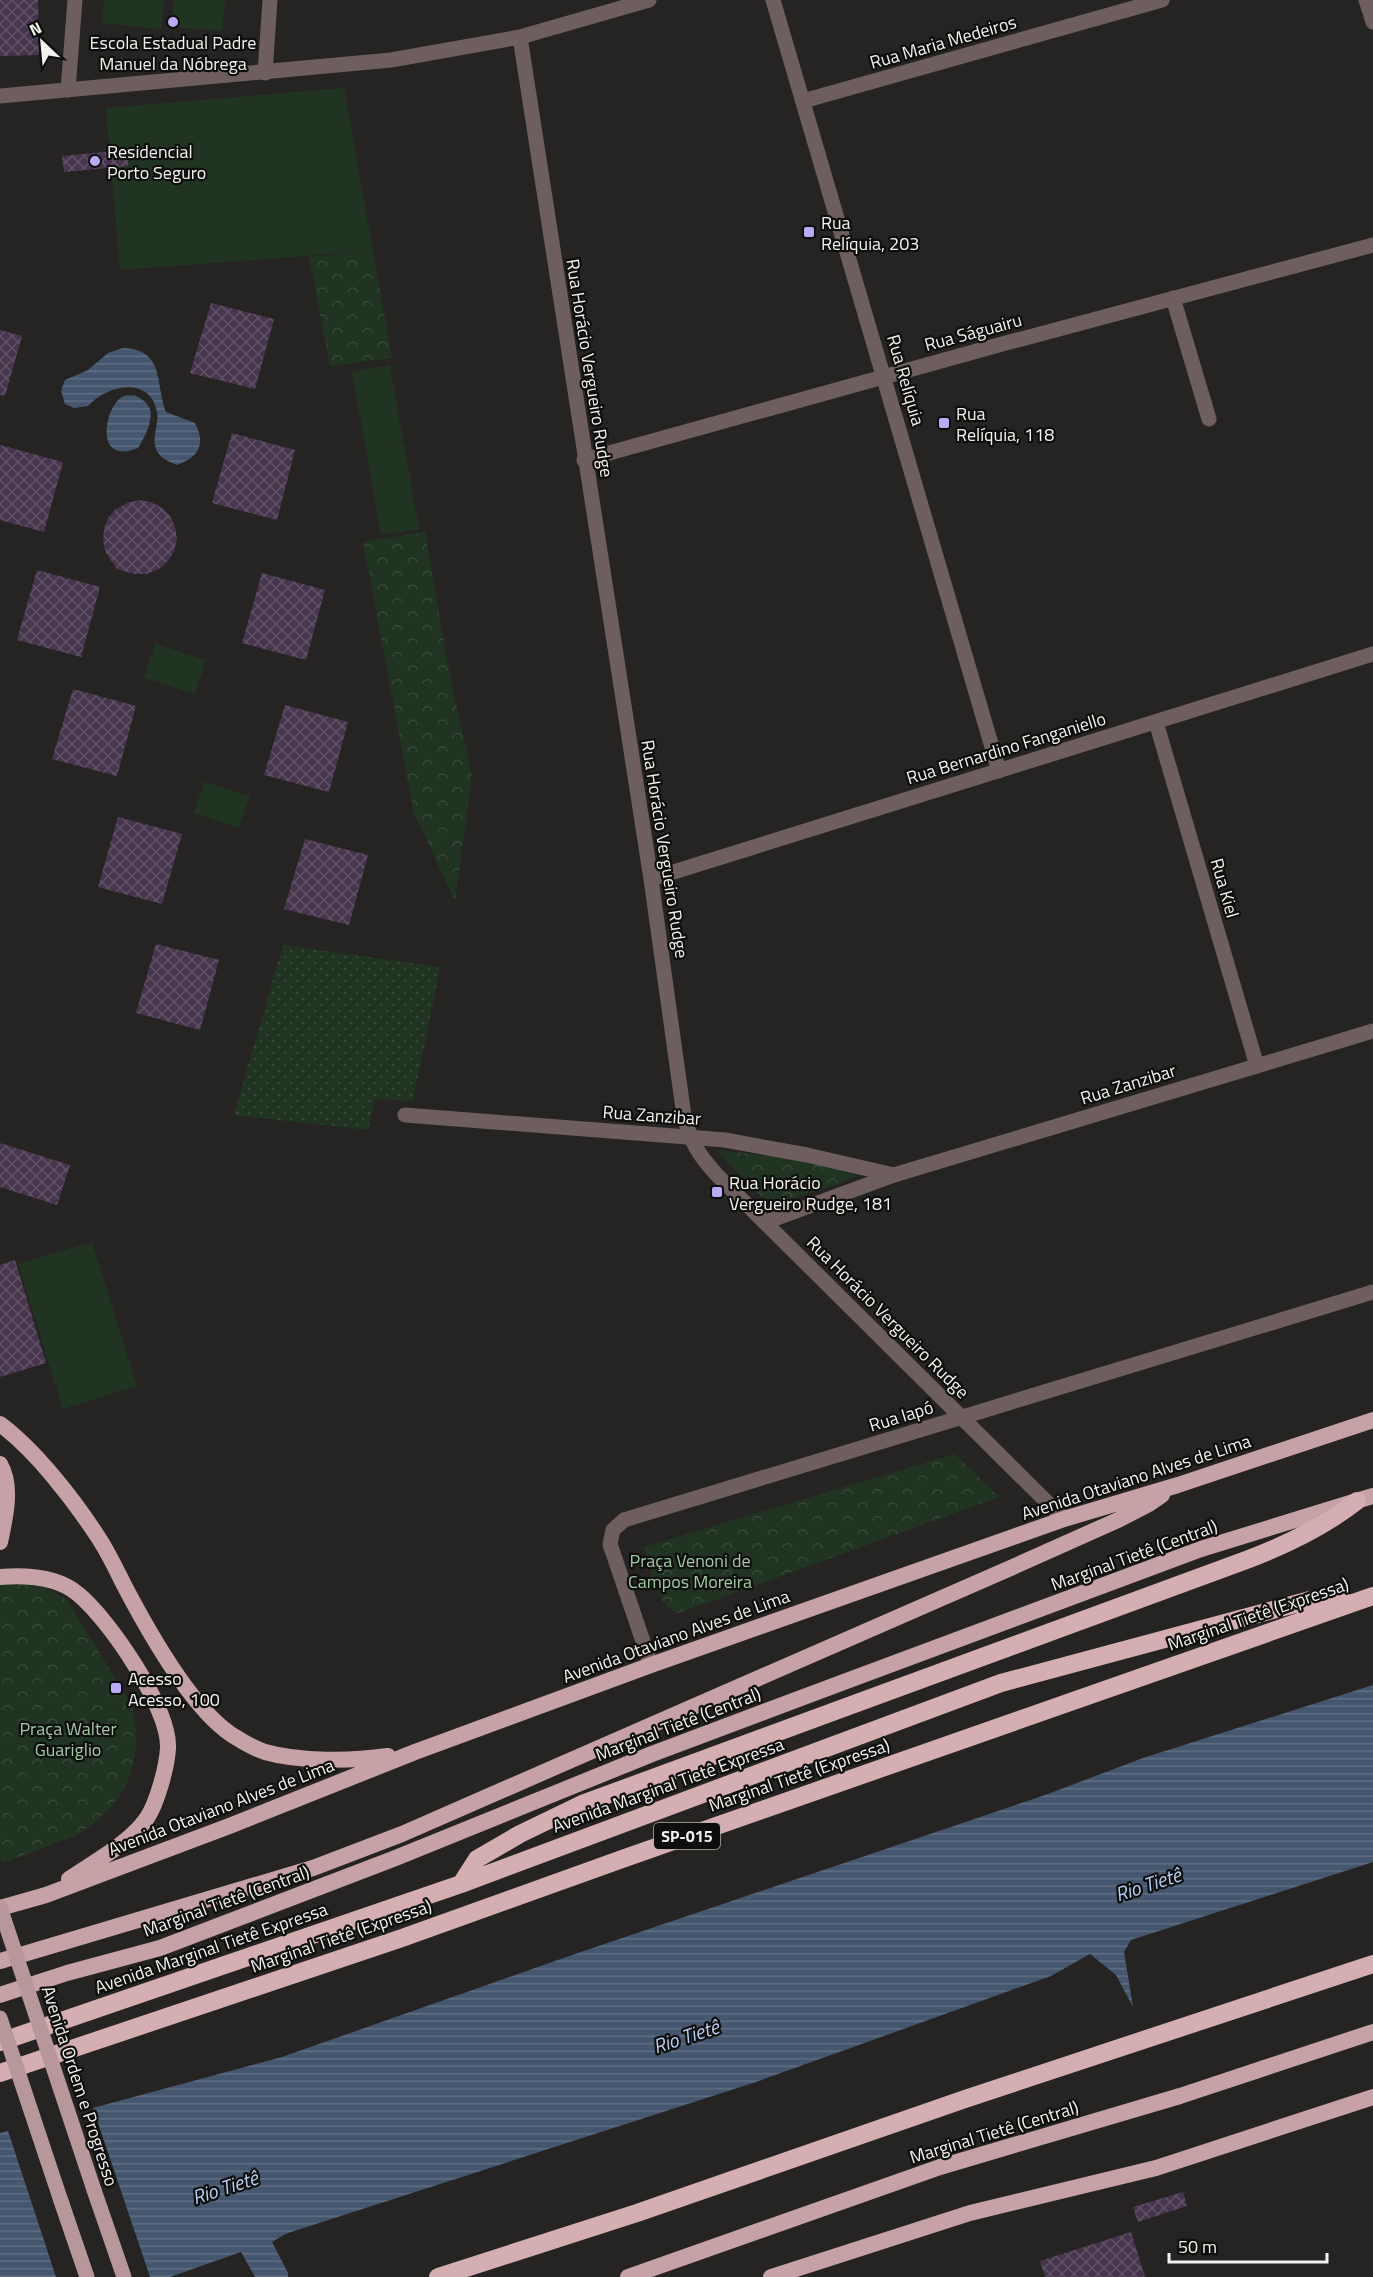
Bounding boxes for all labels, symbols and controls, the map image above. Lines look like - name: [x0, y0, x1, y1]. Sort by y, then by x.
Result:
- street label: Rua Maria Medeiros: [866, 8, 1020, 76]
- north arrow: [12, 12, 72, 72]
- text: N: [25, 15, 46, 42]
- marker: Escola Estadual Padre Manuel da Nóbrega: [166, 15, 180, 29]
- place label: Escola Estadual Padre Manuel da Nóbrega: [90, 29, 256, 77]
- place label: Residencial Porto Seguro: [107, 138, 206, 186]
- marker: Residencial Porto Seguro: [88, 154, 102, 168]
- place label: Rua Relíquia, 203: [821, 209, 919, 257]
- marker: Rua Relíquia, 203: [802, 225, 816, 239]
- street label: Rua Horácio Vergueiro Rudge: [559, 257, 621, 479]
- street label: Rua Ságuairu: [921, 306, 1025, 358]
- street label: Rua Relíquia: [880, 331, 932, 429]
- place label: Rua Relíquia, 118: [956, 400, 1054, 448]
- marker: Rua Relíquia, 118: [937, 416, 951, 430]
- street label: Rua Bernardino Fanganiello: [903, 705, 1109, 791]
- street label: Rua Horácio Vergueiro Rudge: [634, 738, 696, 960]
- street label: Rua Kiel: [1204, 855, 1246, 921]
- street label: Rua Zanzibar: [1077, 1057, 1179, 1111]
- street label: Rua Zanzibar: [602, 1098, 702, 1132]
- place label: Rua Horácio Vergueiro Rudge, 181: [729, 1169, 892, 1217]
- marker: Rua Horácio Vergueiro Rudge, 181: [710, 1185, 724, 1199]
- street label: Rua Horácio Vergueiro Rudge: [800, 1229, 976, 1405]
- street label: Rua Iapó: [865, 1393, 937, 1439]
- street label: Avenida Otaviano Alves de Lima: [1018, 1427, 1254, 1527]
- street label: Marginal Tietê (Central): [1047, 1512, 1221, 1598]
- park label: Praça Venoni de Campos Moreira: [628, 1547, 752, 1595]
- street label: Marginal Tietê (Expressa): [1164, 1570, 1352, 1658]
- street label: Avenida Otaviano Alves de Lima: [559, 1582, 793, 1690]
- place label: Acesso Acesso, 100: [128, 1665, 220, 1713]
- street label: Marginal Tietê (Central): [591, 1680, 765, 1768]
- marker: Acesso Acesso, 100: [109, 1681, 123, 1695]
- park label: Praça Walter Guariglio: [19, 1715, 117, 1763]
- street label: Avenida Marginal Tietê Expressa: [548, 1730, 788, 1840]
- street label: Marginal Tietê (Expressa): [705, 1731, 893, 1819]
- street label: Avenida Otaviano Alves de Lima: [104, 1751, 338, 1863]
- road number: SP-015: [654, 1823, 720, 1849]
- street label: Marginal Tietê (Central): [139, 1858, 313, 1944]
- water label: Rio Tietê: [1111, 1858, 1187, 1909]
- street label: Marginal Tietê (Expressa): [247, 1892, 435, 1980]
- street label: Avenida Marginal Tietê Expressa: [91, 1895, 331, 2001]
- street label: Avenida Ordem e Progresso: [35, 1982, 125, 2190]
- water label: Rio Tietê: [649, 2010, 725, 2061]
- street label: Marginal Tietê (Central): [906, 2093, 1082, 2171]
- water label: Rio Tietê: [188, 2161, 264, 2212]
- scale bar: [1169, 2226, 1326, 2264]
- text: 50 m: [1178, 2233, 1217, 2260]

